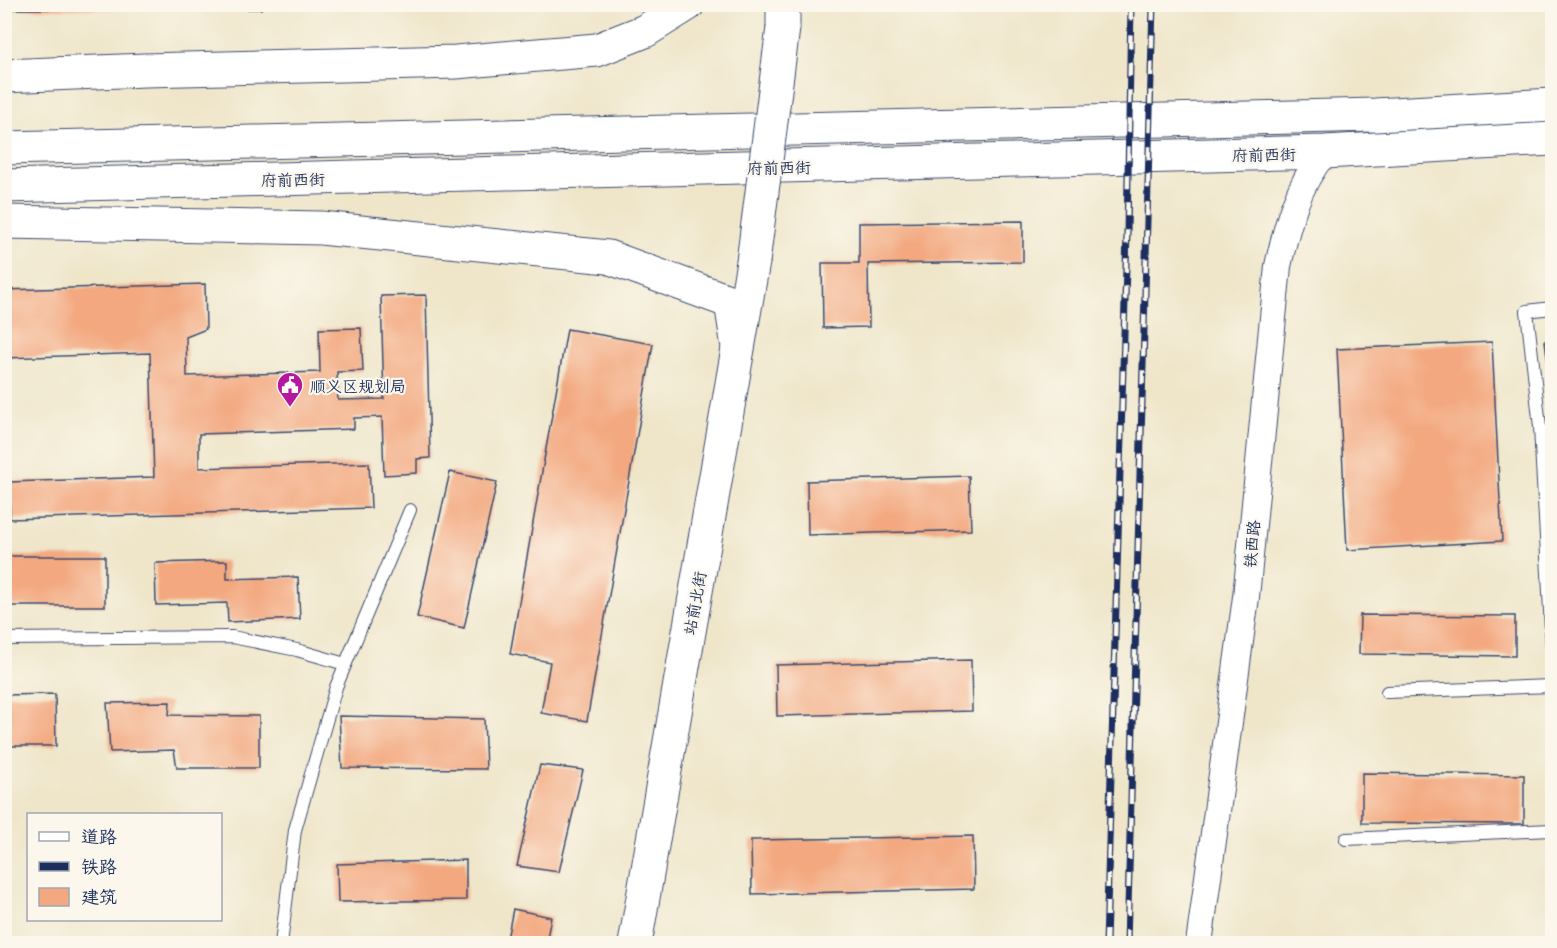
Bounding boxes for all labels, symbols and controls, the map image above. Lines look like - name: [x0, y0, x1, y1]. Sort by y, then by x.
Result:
- street label: 府前西街: [1232, 143, 1296, 165]
- street label: 府前西街: [747, 156, 811, 178]
- street label: 府前西街: [261, 168, 325, 190]
- public building icon: 顺义区规划局: [275, 370, 305, 408]
- place label: 顺义区规划局: [310, 375, 406, 396]
- street label: 铁西路: [1238, 519, 1264, 569]
- street label: 站前北街: [678, 570, 710, 636]
- legend: [27, 813, 222, 921]
- text: 道路: [81, 824, 117, 848]
- text: 铁路: [81, 854, 117, 878]
- text: 建筑: [81, 884, 117, 908]

